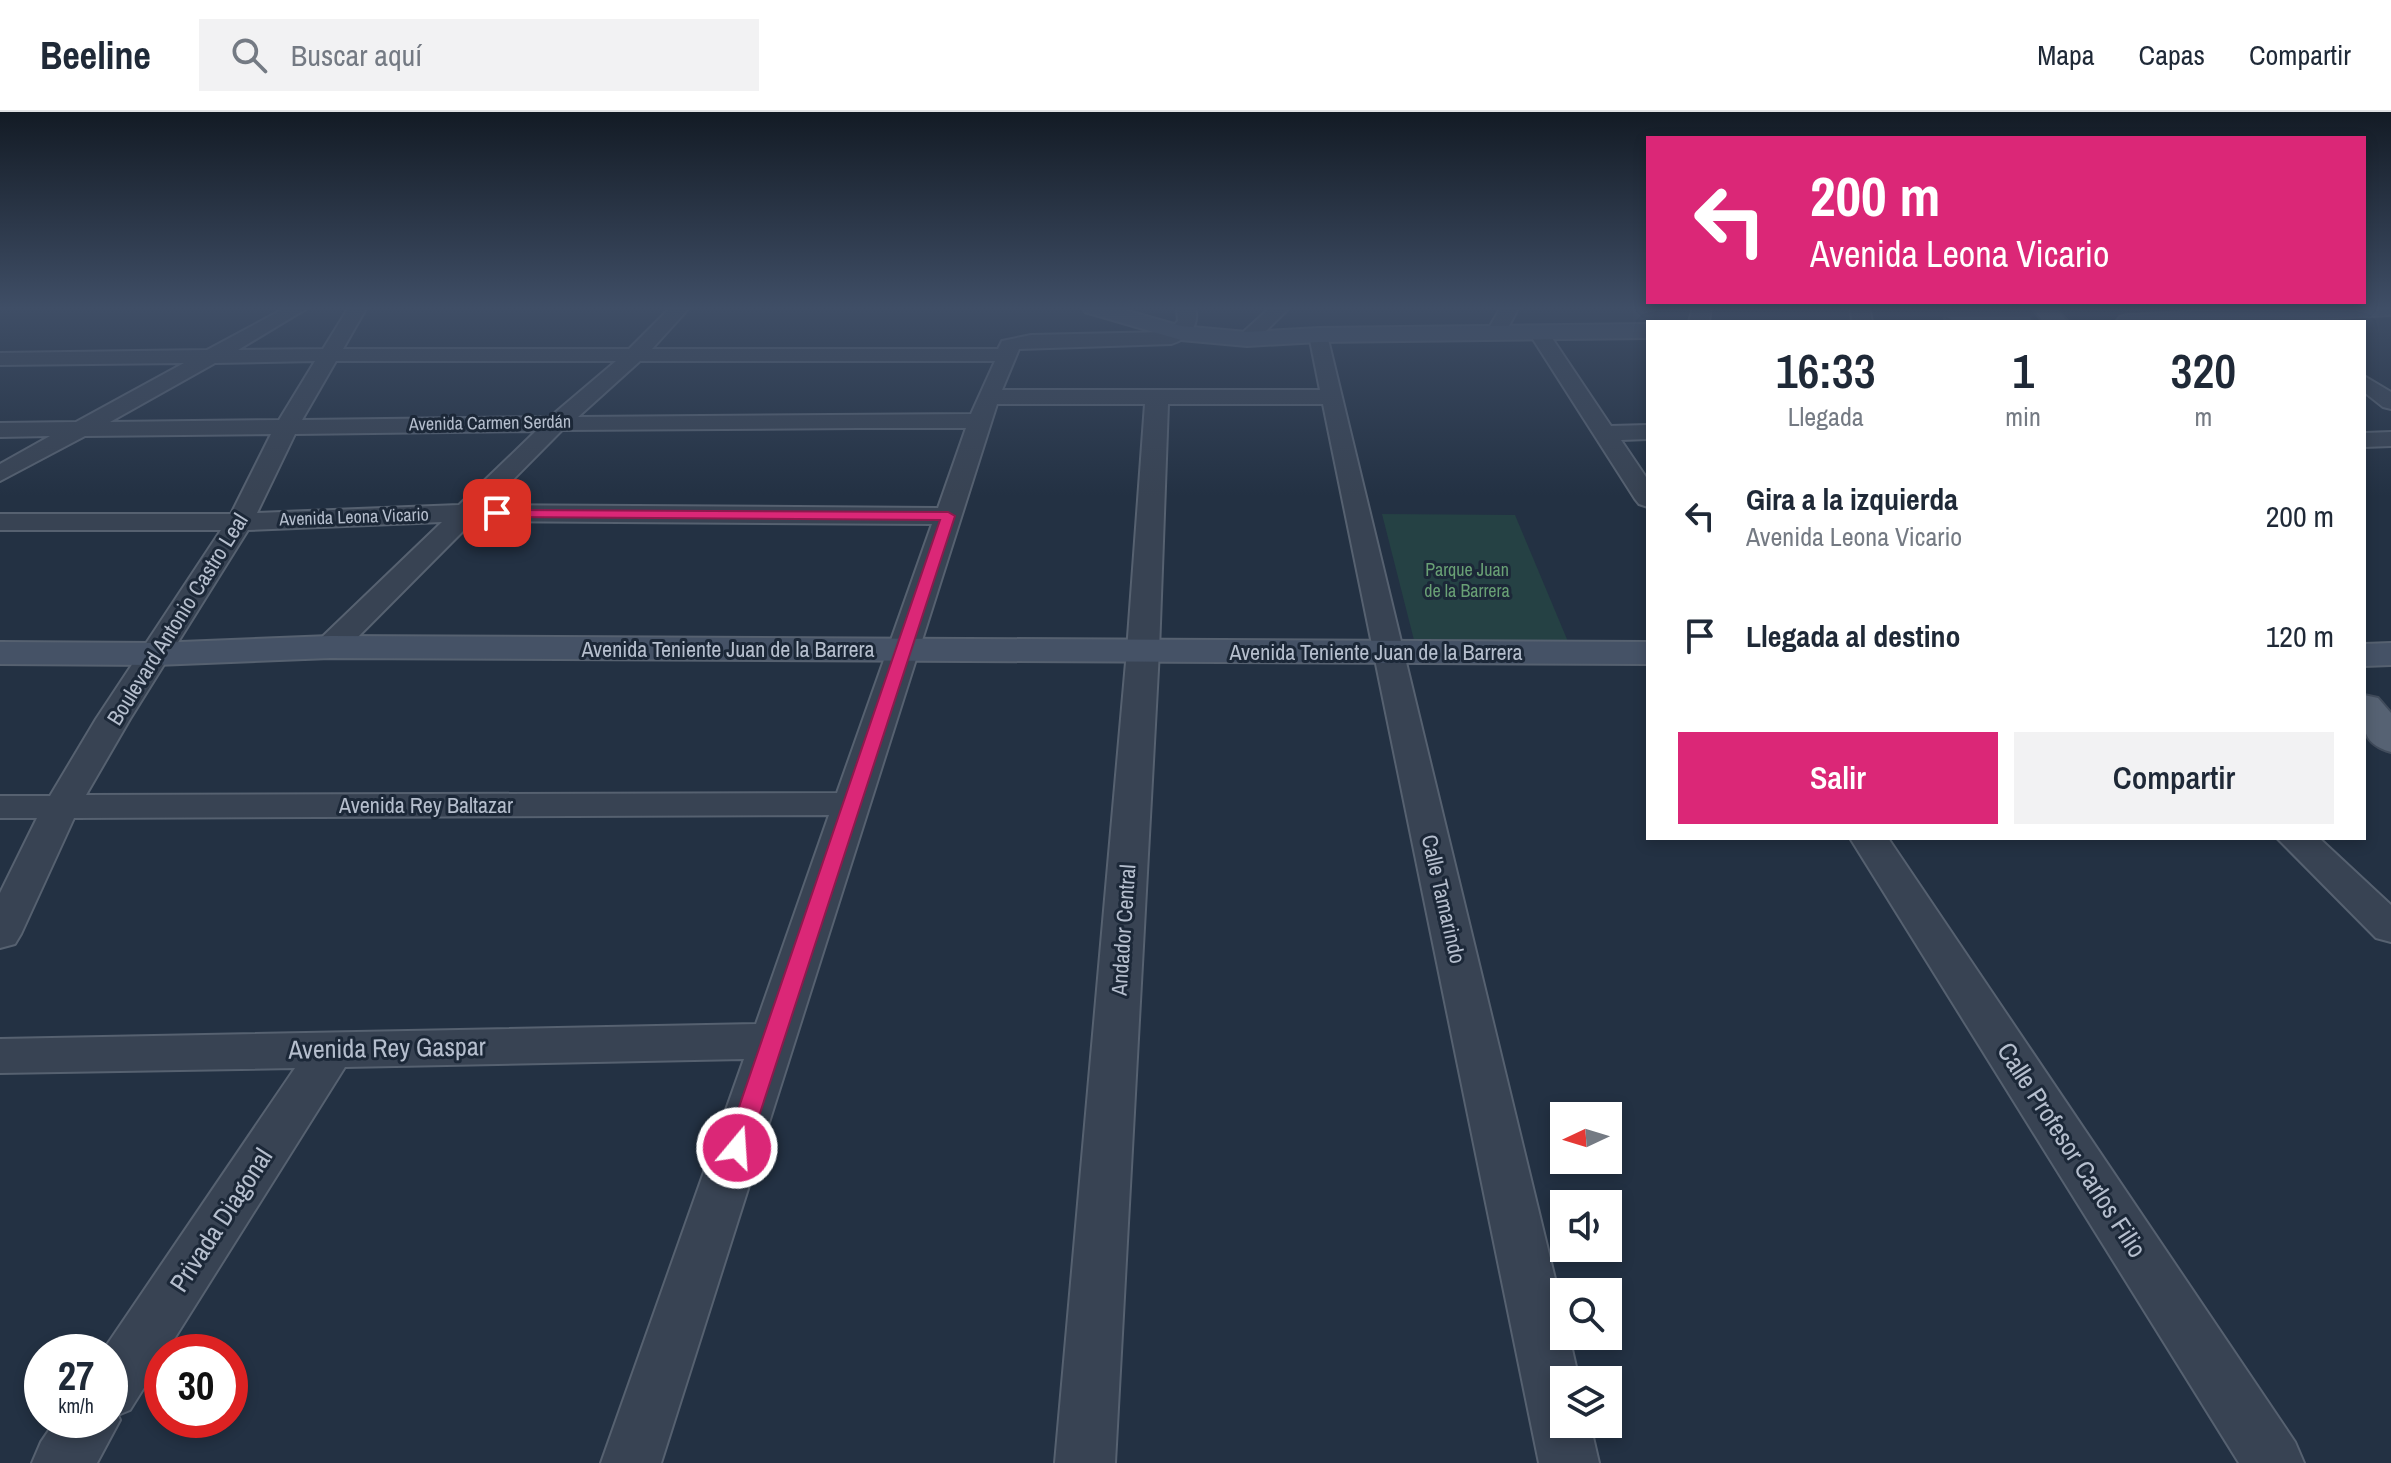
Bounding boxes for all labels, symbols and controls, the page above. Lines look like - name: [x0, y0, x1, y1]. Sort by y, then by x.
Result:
- search box: [199, 19, 759, 91]
- text: Beeline: [40, 30, 151, 81]
- icon: search: [227, 33, 271, 77]
- text: Buscar aquí: [291, 35, 422, 75]
- text: Mapa: [2037, 36, 2095, 74]
- text: Capas: [2139, 36, 2205, 74]
- text: Compartir: [2249, 36, 2351, 74]
- text: 200 m: [1810, 158, 1940, 233]
- icon: left: [1678, 168, 1782, 272]
- text: Avenida Leona Vicario: [1810, 230, 2109, 278]
- text: 16:33: [1776, 338, 1876, 403]
- text: 1: [2012, 338, 2034, 403]
- text: 320: [2171, 338, 2236, 403]
- text: Llegada: [1788, 399, 1864, 434]
- text: min: [2005, 399, 2041, 434]
- text: m: [2195, 399, 2212, 434]
- street label: Avenida Carmen Serdán: [408, 409, 571, 436]
- pin: [463, 479, 531, 547]
- text: Gira a la izquierda: [1746, 479, 1958, 519]
- icon: arrive: [475, 491, 519, 535]
- icon: left: [1678, 494, 1722, 538]
- text: 200 m: [2266, 496, 2334, 536]
- street label: Avenida Leona Vicario: [278, 501, 429, 532]
- street label: Boulevard Antonio Castro Leal: [99, 507, 255, 731]
- text: Avenida Leona Vicario: [1746, 519, 1962, 554]
- park label: Parque Juan de la Barrera: [1424, 557, 1510, 603]
- icon: arrive: [1678, 614, 1722, 658]
- text: Llegada al destino: [1746, 616, 1961, 656]
- text: 120 m: [2266, 616, 2334, 656]
- street label: Avenida Teniente Juan de la Barrera: [580, 634, 875, 664]
- street label: Avenida Teniente Juan de la Barrera: [1228, 637, 1523, 667]
- button: Salir: [1678, 732, 1998, 824]
- button: Compartir: [2014, 732, 2334, 824]
- street label: Avenida Rey Baltazar: [338, 790, 513, 820]
- street label: Calle Tamarindo: [1415, 832, 1473, 966]
- street label: Andador Central: [1103, 863, 1143, 998]
- street label: Avenida Rey Gaspar: [287, 1028, 486, 1067]
- street label: Calle Profesor Carlos Filio: [1990, 1035, 2155, 1264]
- north arrow: [1550, 1102, 1622, 1174]
- map controls: [1550, 1102, 1622, 1438]
- position arrow: [695, 1106, 779, 1190]
- street label: Privada Diagonal: [161, 1141, 280, 1298]
- button: sound: [1550, 1190, 1622, 1262]
- button: search: [1550, 1278, 1622, 1350]
- speed limit sign: 30: [144, 1334, 248, 1438]
- text: 27: [58, 1349, 94, 1402]
- button: layers: [1550, 1366, 1622, 1438]
- text: km/h: [58, 1392, 94, 1419]

